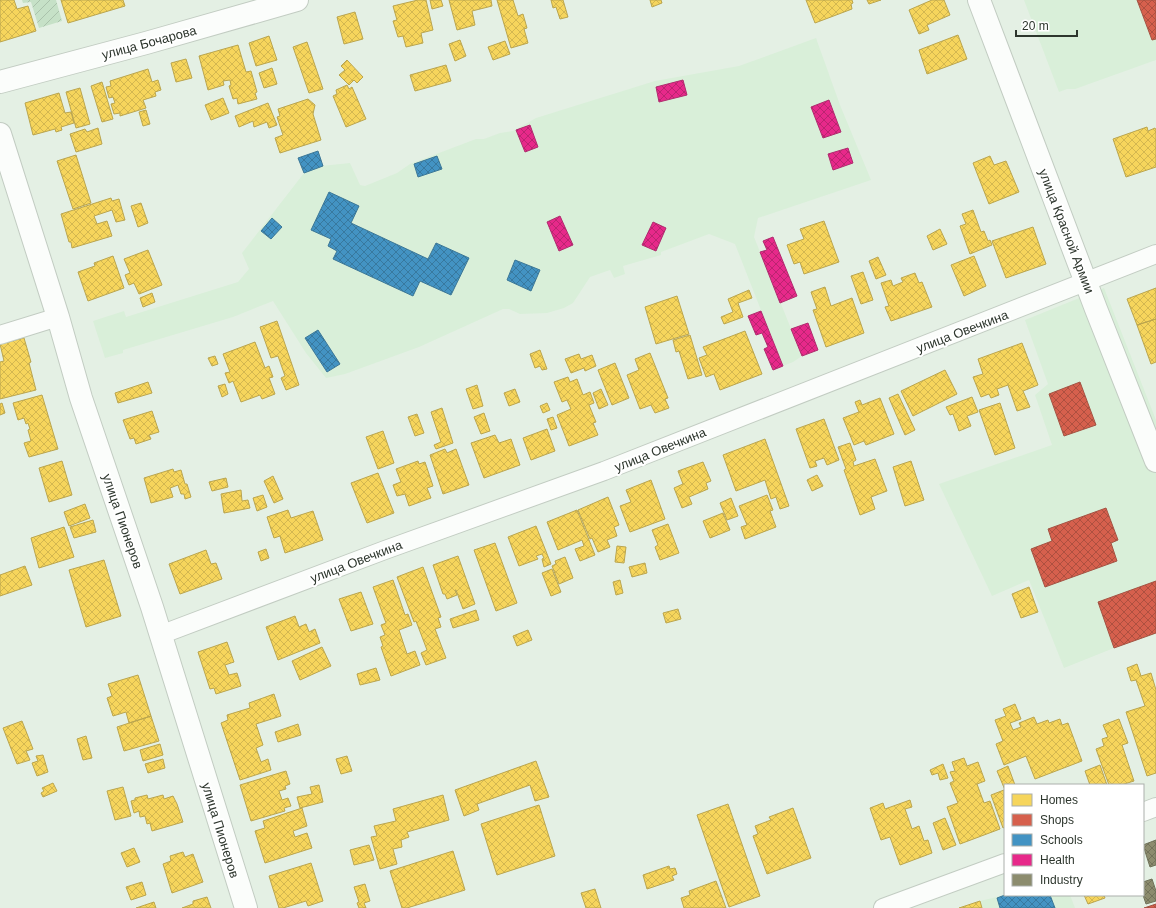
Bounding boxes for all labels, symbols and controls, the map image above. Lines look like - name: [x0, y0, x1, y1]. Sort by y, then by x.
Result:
- scale bar: [1016, 12, 1077, 38]
- text: 20 m: [1022, 19, 1049, 33]
- street label: улица Бочарова: [100, 22, 199, 62]
- street label: улица Красной Армии: [1036, 167, 1097, 296]
- street label: улица Овечкина: [914, 307, 1011, 356]
- street label: улица Овечкина: [612, 424, 709, 475]
- street label: улица Пионеров: [99, 472, 146, 570]
- street label: улица Овечкина: [308, 537, 405, 586]
- street label: улица Пионеров: [199, 781, 242, 880]
- legend: [1004, 784, 1144, 896]
- text: Homes: [1040, 793, 1078, 807]
- text: Shops: [1040, 813, 1074, 827]
- text: Schools: [1040, 833, 1083, 847]
- text: Health: [1040, 853, 1075, 867]
- text: Industry: [1040, 873, 1083, 887]

